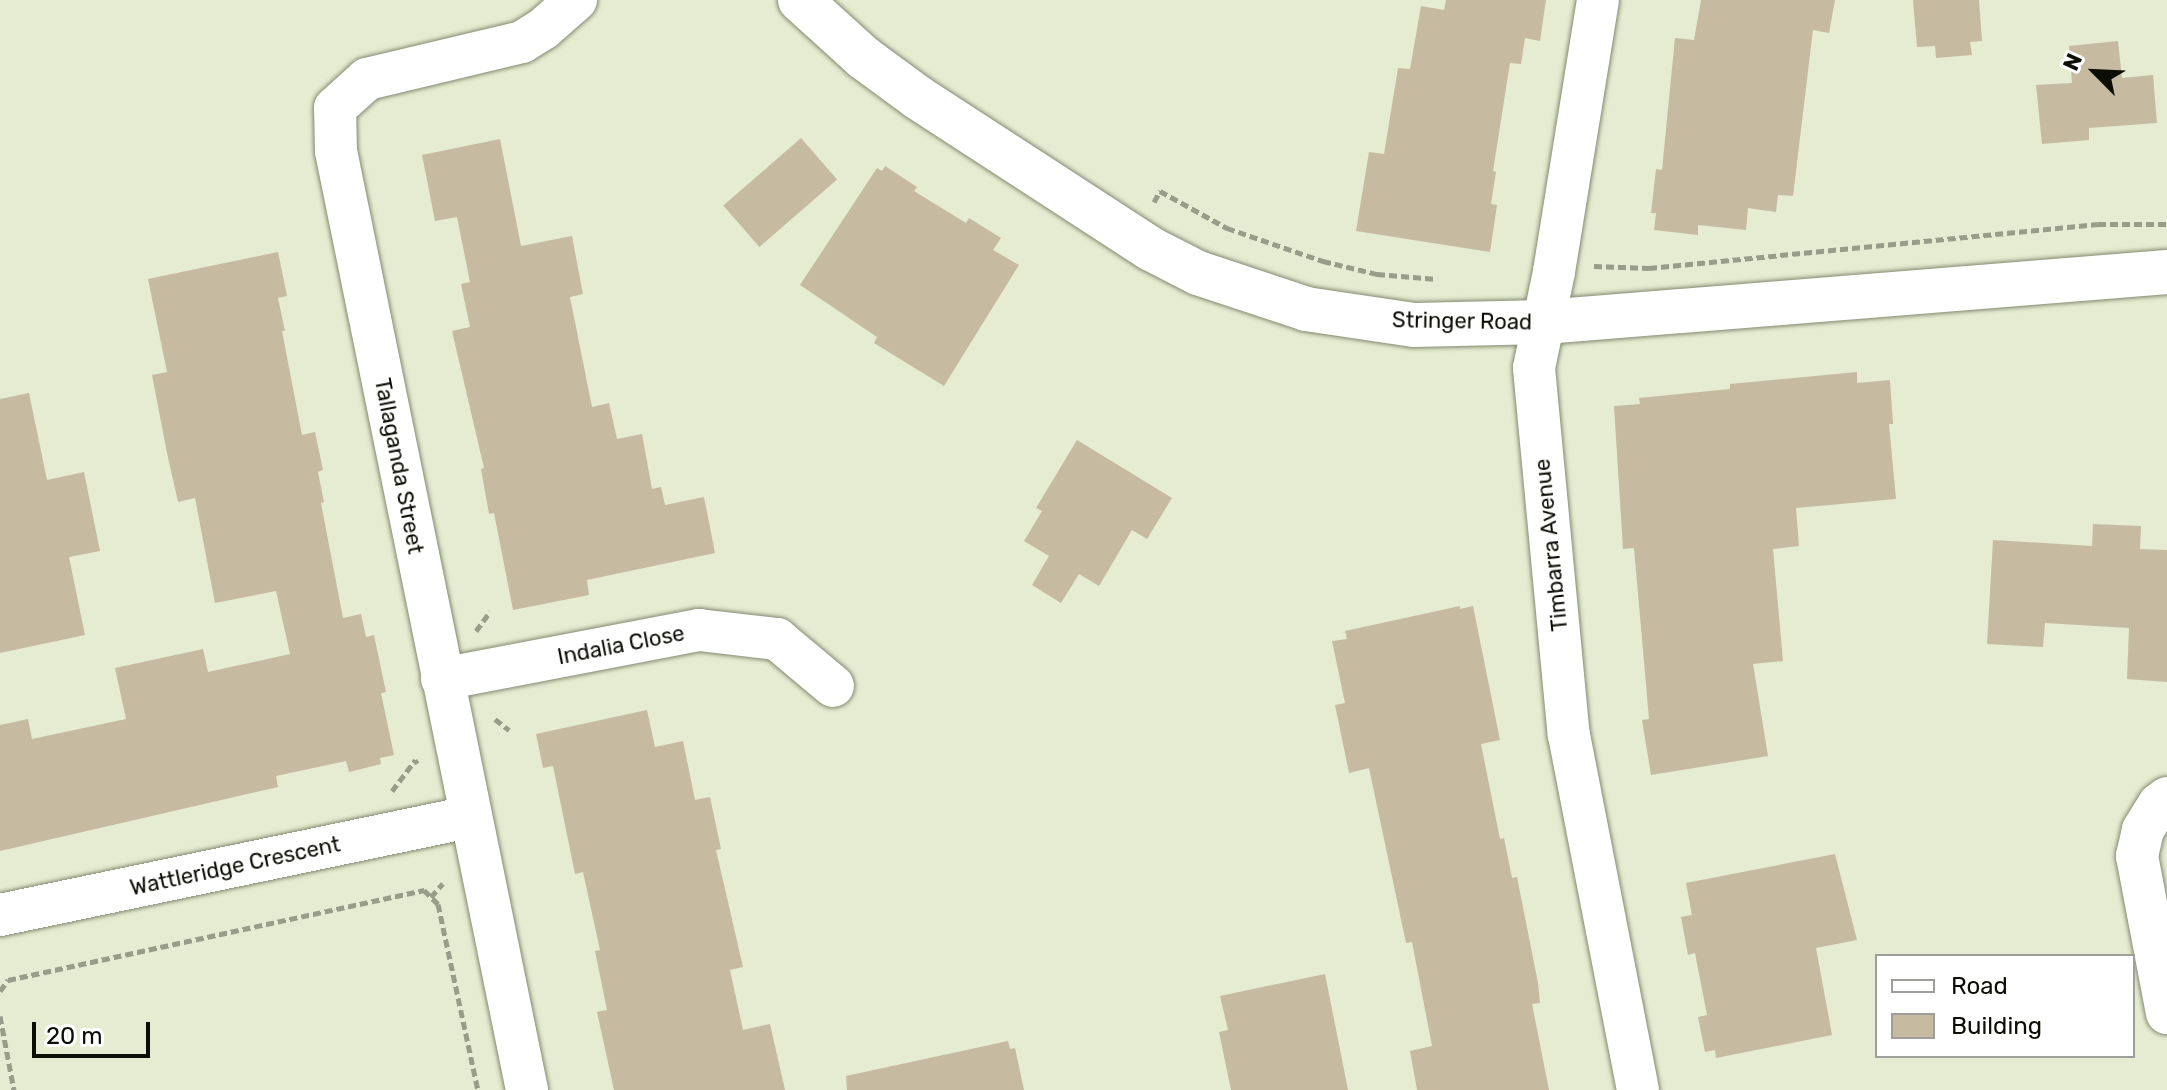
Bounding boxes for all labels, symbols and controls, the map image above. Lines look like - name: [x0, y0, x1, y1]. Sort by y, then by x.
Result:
- north arrow: [2055, 32, 2135, 112]
- text: N: [2057, 49, 2088, 75]
- street label: Stringer Road: [1391, 307, 1533, 335]
- street label: Tallaganda Street: [369, 376, 429, 556]
- street label: Timbarra Avenue: [1529, 457, 1573, 633]
- street label: Indalia Close: [555, 620, 687, 670]
- street label: Wattleridge Crescent: [127, 831, 343, 901]
- legend: [1875, 954, 2135, 1058]
- text: Road: [1951, 972, 2008, 1000]
- scale bar: [36, 1006, 154, 1056]
- text: Building: [1951, 1012, 2042, 1040]
- text: 20 m: [46, 1022, 103, 1050]

